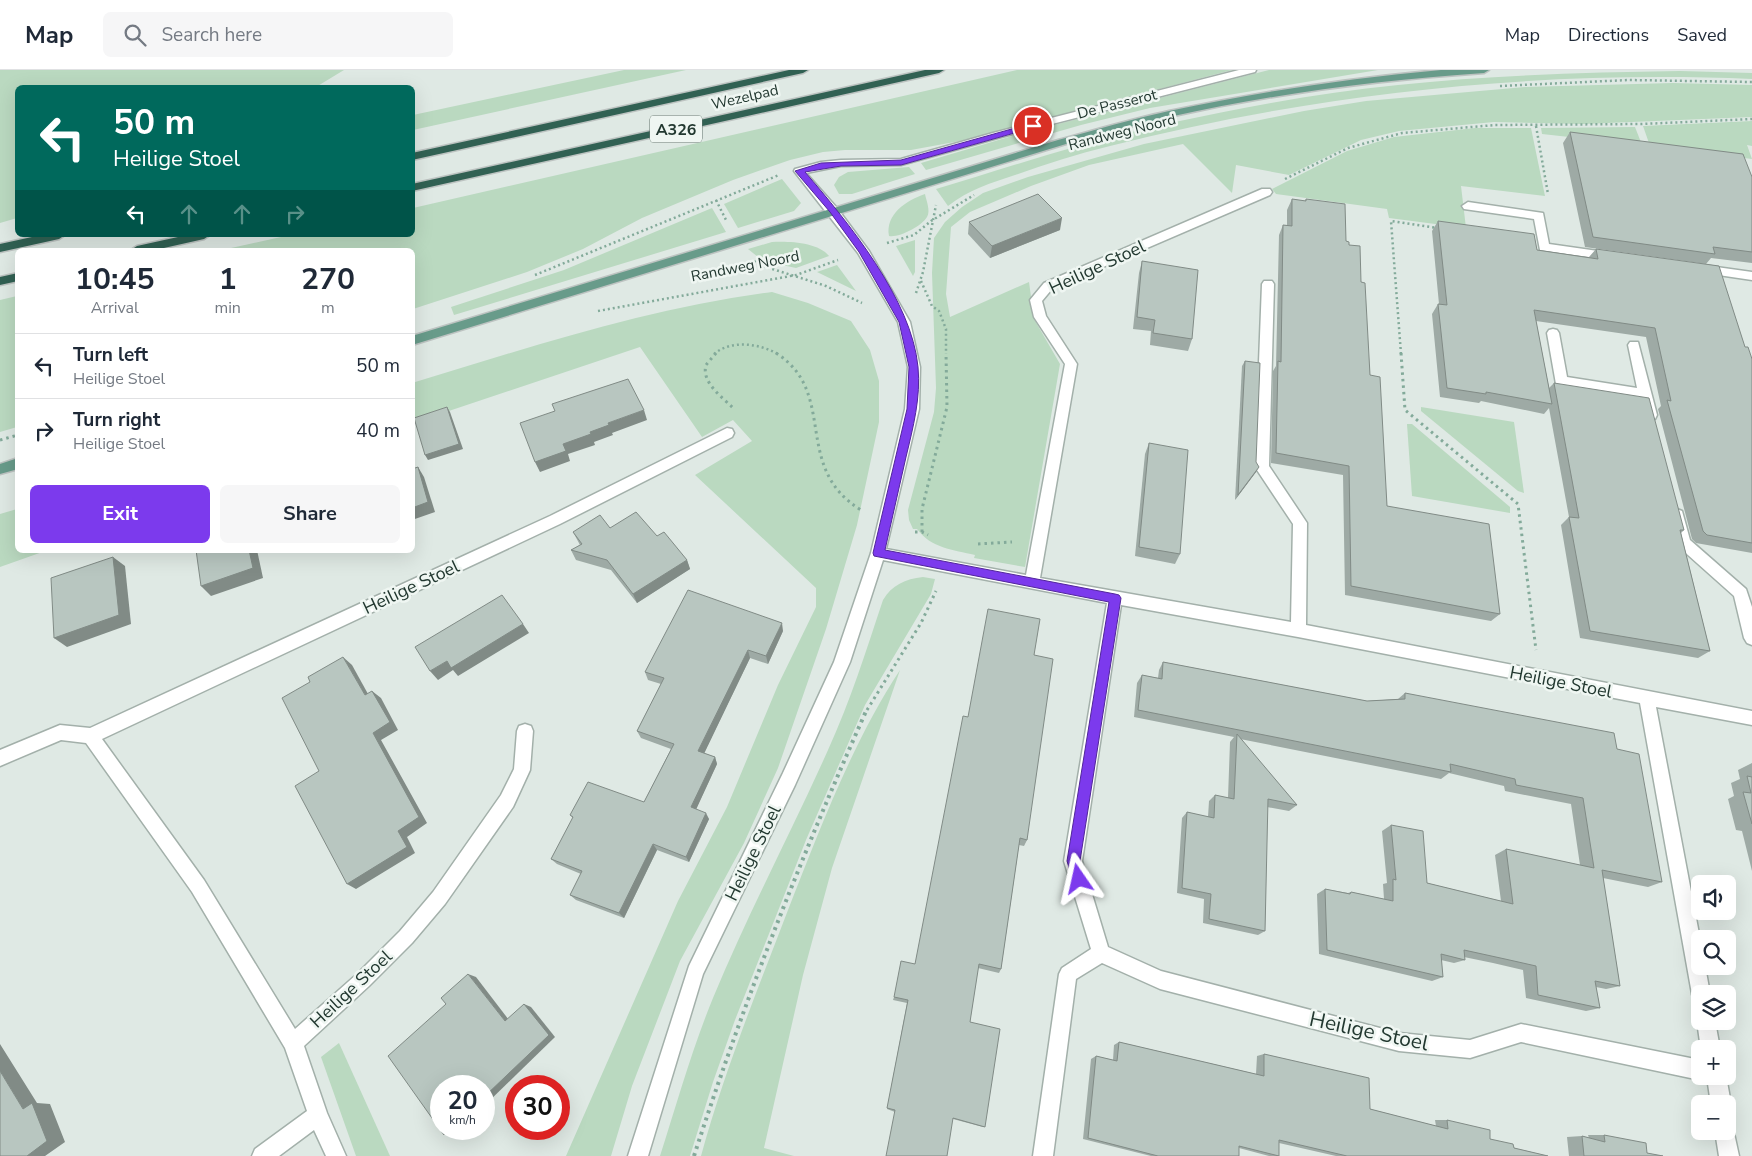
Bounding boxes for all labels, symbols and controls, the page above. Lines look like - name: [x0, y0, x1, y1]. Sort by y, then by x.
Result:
- search box: [103, 12, 453, 57]
- text: Map: [25, 19, 73, 51]
- icon: search: [121, 21, 149, 49]
- text: Search here: [161, 22, 262, 48]
- text: Map: [1505, 23, 1540, 47]
- text: Directions: [1568, 23, 1649, 47]
- text: Saved: [1677, 23, 1727, 47]
- street label: Wezelpad: [710, 80, 780, 114]
- street label: De Passerot: [1075, 84, 1160, 124]
- text: 50 m: [113, 99, 195, 146]
- icon: left: [30, 105, 95, 170]
- pin: [1012, 105, 1054, 147]
- street label: Randweg Noord: [1066, 109, 1178, 155]
- icon: arrive: [1019, 112, 1047, 140]
- road number: A326: [650, 116, 702, 142]
- text: Heilige Stoel: [113, 144, 240, 174]
- icon: left: [122, 200, 150, 228]
- icon: ahead: [175, 200, 203, 228]
- icon: ahead: [228, 200, 256, 228]
- icon: right: [281, 200, 309, 228]
- street label: Heilige Stoel: [1045, 234, 1150, 300]
- street label: Randweg Noord: [689, 246, 801, 286]
- text: 10:45: [75, 259, 154, 300]
- text: 1: [219, 259, 237, 300]
- text: 270: [301, 259, 355, 300]
- text: Arrival: [91, 297, 139, 319]
- text: min: [214, 297, 241, 319]
- text: m: [321, 297, 335, 319]
- text: Turn left: [73, 342, 148, 368]
- icon: left: [30, 352, 58, 380]
- text: 50 m: [356, 353, 400, 379]
- text: Heilige Stoel: [73, 368, 165, 390]
- text: Turn right: [73, 407, 160, 433]
- icon: right: [30, 417, 58, 445]
- text: 40 m: [356, 418, 400, 444]
- text: Heilige Stoel: [73, 433, 165, 455]
- button: Exit: [30, 485, 210, 543]
- button: Share: [220, 485, 400, 543]
- street label: Heilige Stoel: [359, 554, 464, 620]
- street label: Heilige Stoel: [1508, 660, 1615, 704]
- street label: Heilige Stoel: [719, 800, 787, 905]
- position arrow: [1052, 852, 1104, 904]
- map controls: [1691, 875, 1736, 1140]
- button: sound: [1691, 875, 1736, 920]
- button: search: [1691, 930, 1736, 975]
- street label: Heilige Stoel: [305, 944, 398, 1033]
- button: layers: [1691, 985, 1736, 1030]
- street label: Heilige Stoel: [1307, 1005, 1432, 1057]
- button: +: [1691, 1040, 1736, 1085]
- speed limit sign: 30: [505, 1075, 570, 1140]
- text: 20: [447, 1084, 478, 1118]
- button: −: [1691, 1095, 1736, 1140]
- text: km/h: [449, 1112, 476, 1128]

